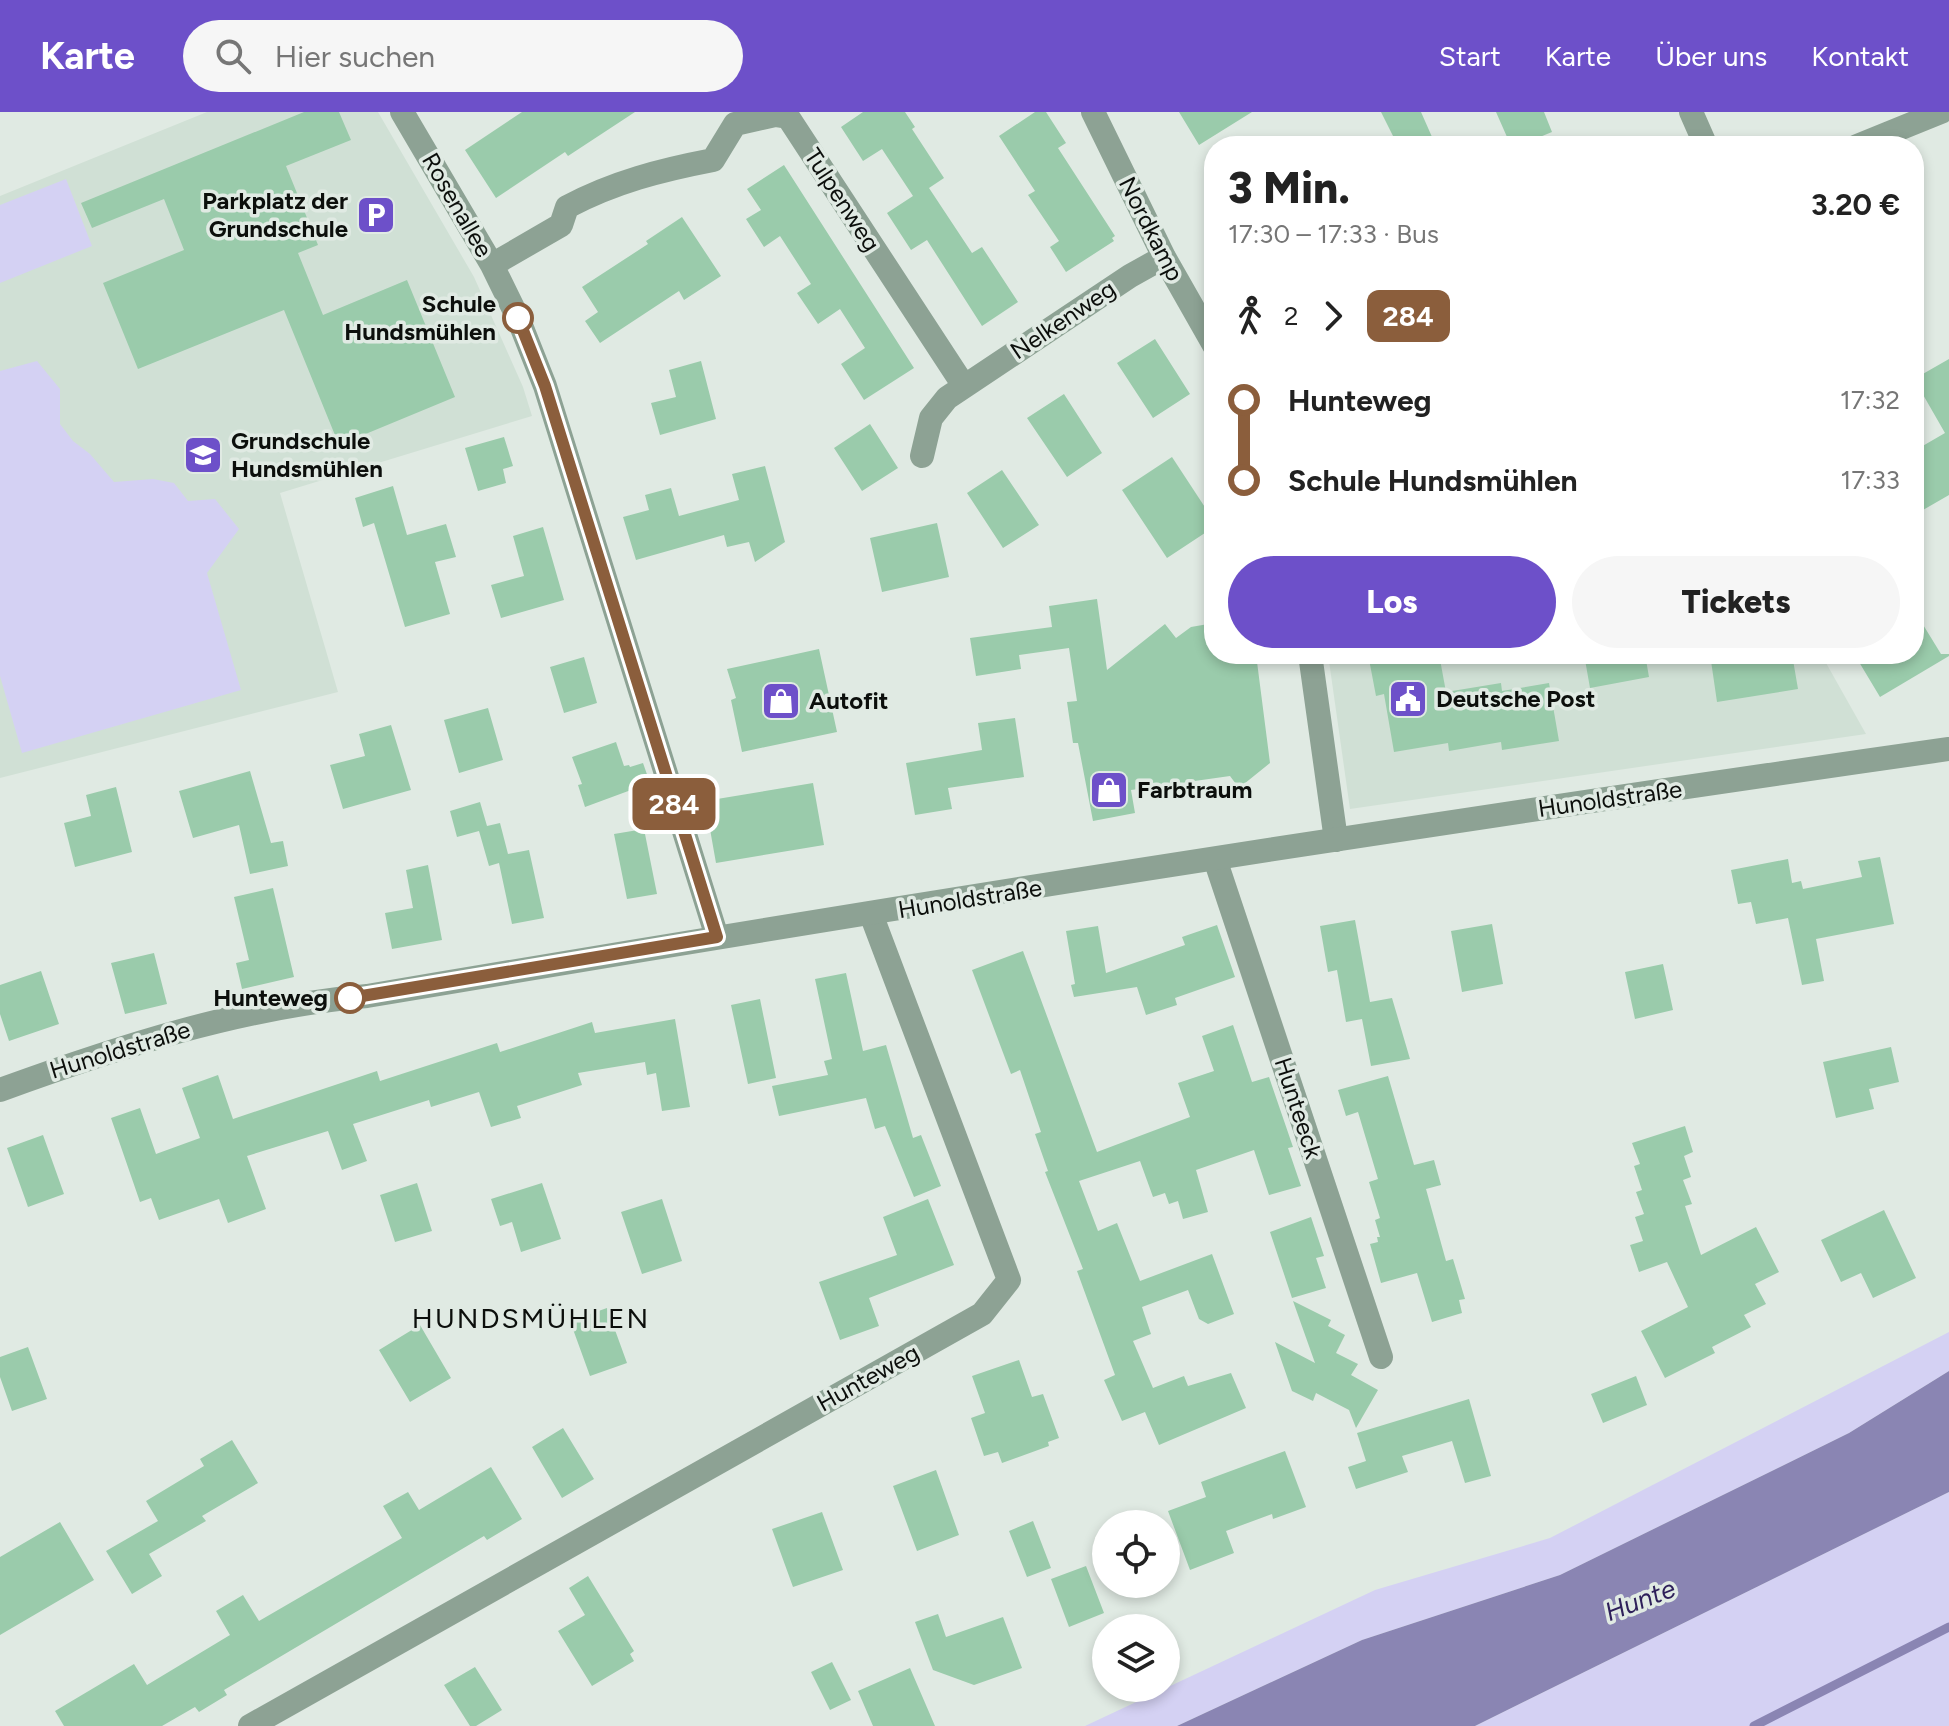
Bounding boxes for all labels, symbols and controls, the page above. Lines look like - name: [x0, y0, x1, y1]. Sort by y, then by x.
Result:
- search box: [183, 20, 743, 92]
- text: Karte: [40, 33, 135, 79]
- icon: search: [211, 34, 255, 78]
- text: Hier suchen: [275, 38, 435, 75]
- text: Start: [1439, 39, 1501, 73]
- text: Karte: [1545, 39, 1611, 73]
- text: Über uns: [1655, 39, 1767, 73]
- text: Kontakt: [1811, 39, 1909, 73]
- street label: Tulpenweg: [798, 143, 886, 257]
- street label: Rosenallee: [416, 147, 499, 262]
- text: 3 Min.: [1228, 161, 1350, 214]
- street label: Nordkamp: [1113, 172, 1190, 286]
- place label: Parkplatz der Grundschule: [202, 186, 348, 243]
- text: 3.20 €: [1811, 186, 1900, 223]
- parking icon: Parkplatz der Grundschule: [355, 194, 397, 236]
- text: 17:30 – 17:33 · Bus: [1228, 218, 1439, 250]
- street label: Nelkenweg: [1005, 274, 1121, 365]
- place label: Schule Hundsmühlen: [344, 289, 496, 346]
- icon: walk: [1228, 294, 1272, 338]
- icon: forward: [1311, 294, 1355, 338]
- text: 284: [1383, 299, 1434, 333]
- text: 2: [1284, 300, 1299, 332]
- marker: Schule Hundsmühlen: [503, 303, 533, 333]
- text: Hunteweg: [1288, 382, 1432, 419]
- text: 17:32: [1840, 384, 1900, 416]
- place label: Grundschule Hundsmühlen: [231, 426, 383, 483]
- school or university icon: Grundschule Hundsmühlen: [182, 434, 224, 476]
- text: Schule Hundsmühlen: [1288, 462, 1578, 499]
- text: 17:33: [1840, 464, 1900, 496]
- button: Los: [1228, 556, 1556, 648]
- button: Tickets: [1572, 556, 1900, 648]
- public building icon: Deutsche Post: [1387, 678, 1429, 720]
- shop icon: Autofit: [760, 680, 802, 722]
- place label: Deutsche Post: [1436, 684, 1595, 713]
- place label: Autofit: [809, 686, 889, 715]
- shop icon: Farbtraum: [1088, 769, 1130, 811]
- street label: Hunoldstraße: [1536, 774, 1684, 823]
- place label: Farbtraum: [1137, 775, 1252, 804]
- line badge: 284: [628, 778, 720, 830]
- text: 284: [648, 787, 700, 821]
- street label: Hunoldstraße: [896, 873, 1044, 924]
- place label: Hunteweg: [213, 983, 328, 1012]
- marker: Hunteweg: [335, 983, 365, 1013]
- street label: Hunoldstraße: [46, 1014, 194, 1085]
- street label: Hunteeck: [1269, 1054, 1329, 1162]
- district label: HUNDSMÜHLEN: [412, 1301, 650, 1335]
- street label: Hunteweg: [812, 1338, 924, 1417]
- map controls: [1092, 1510, 1180, 1702]
- button: locate: [1092, 1510, 1180, 1598]
- water label: Hunte: [1600, 1572, 1680, 1628]
- button: layers: [1092, 1614, 1180, 1702]

